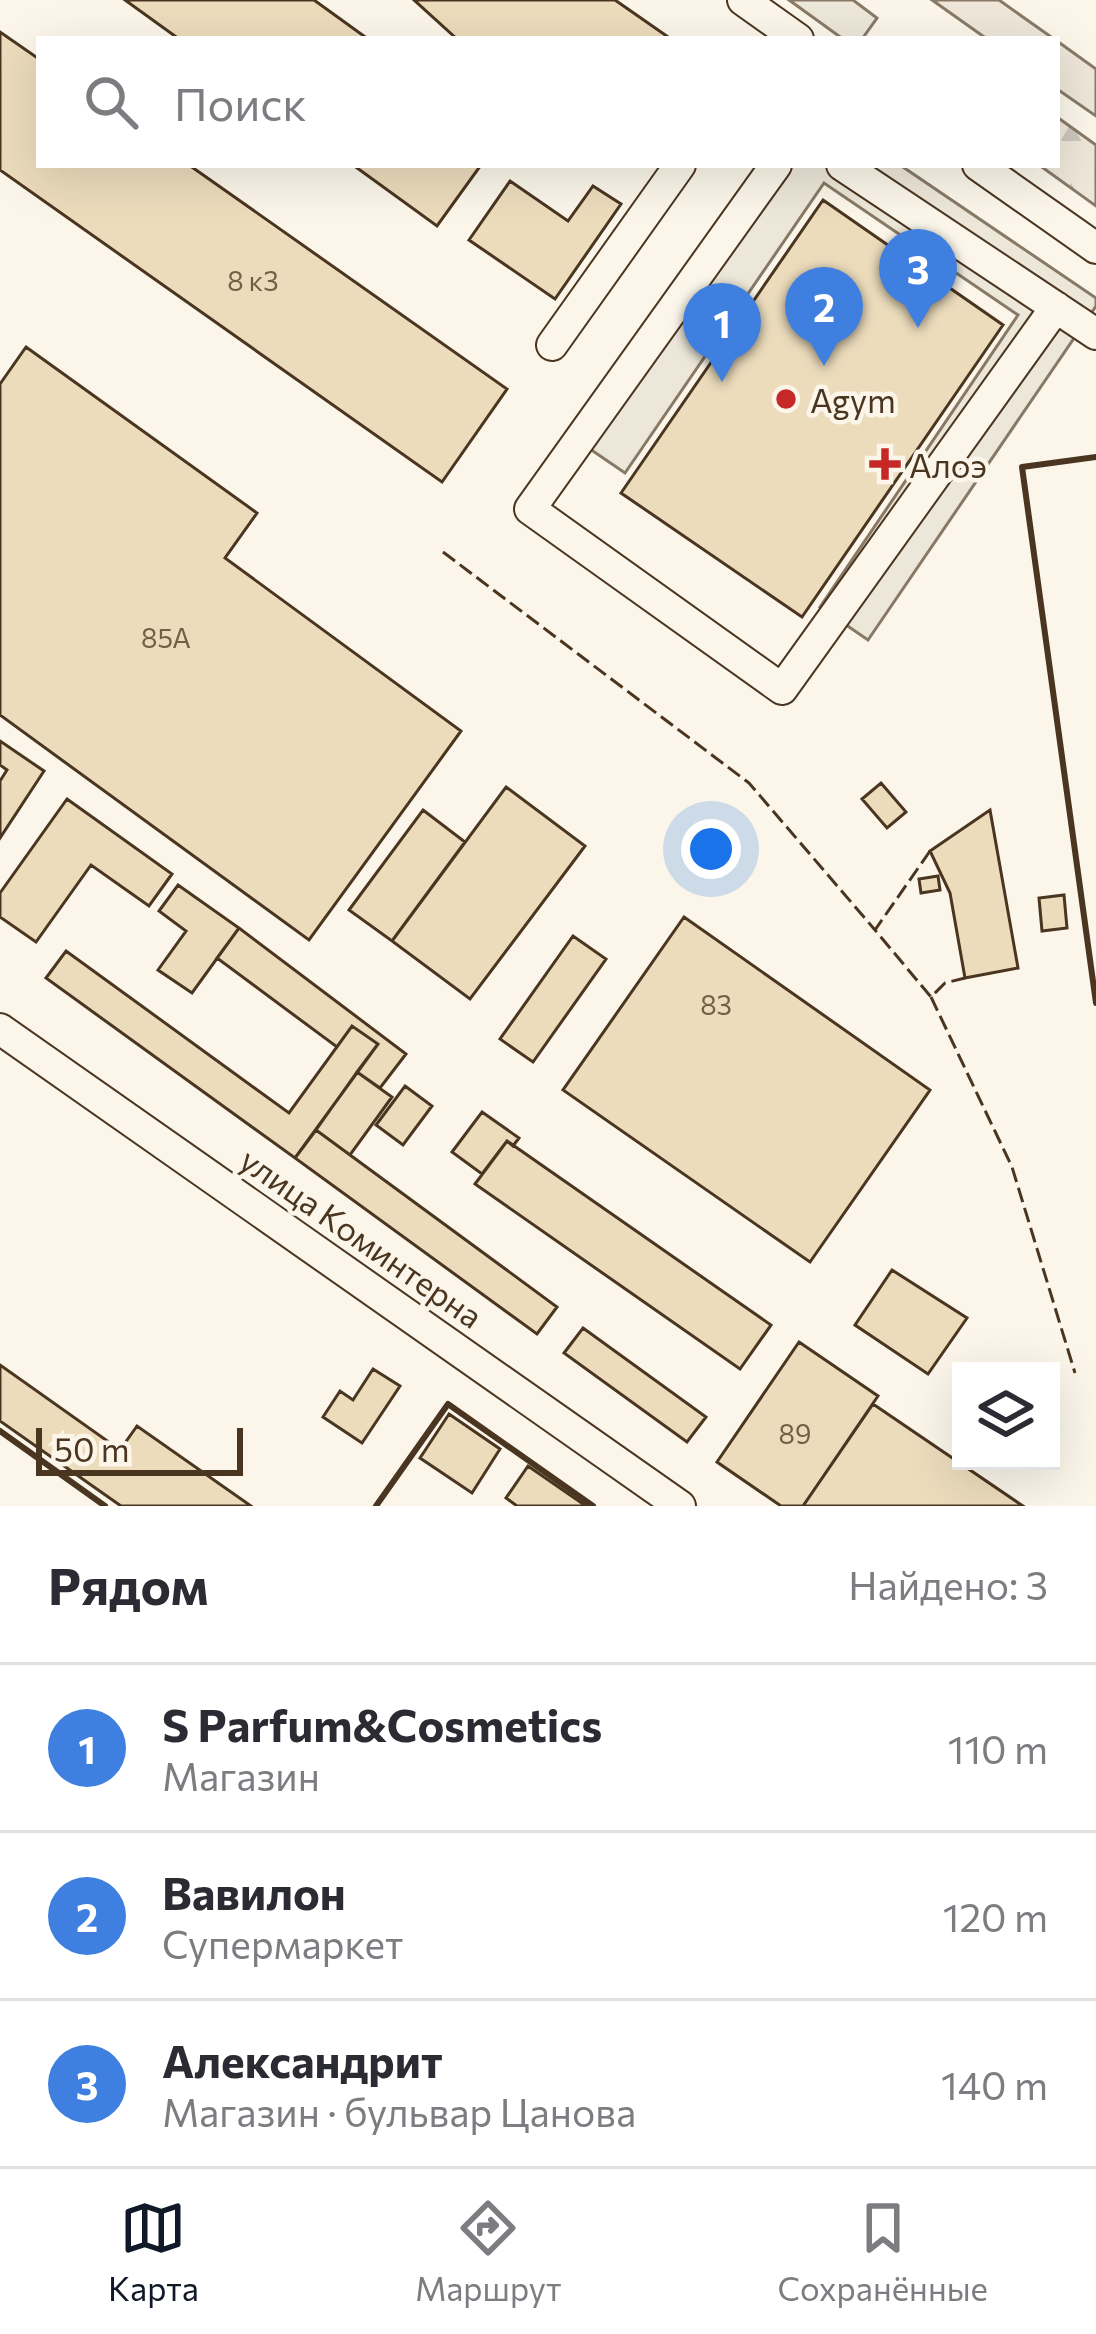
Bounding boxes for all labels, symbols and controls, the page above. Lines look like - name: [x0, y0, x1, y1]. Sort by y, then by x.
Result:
- search box: [36, 36, 1060, 168]
- icon: search: [78, 69, 144, 135]
- text: Поиск: [174, 75, 307, 130]
- pin: 3: [879, 229, 957, 328]
- house number: 8 к3: [227, 264, 279, 297]
- pin: 2: [785, 267, 863, 366]
- pin: 1: [683, 283, 761, 382]
- place label: Agym: [810, 379, 896, 420]
- marker: Agym: [773, 386, 799, 412]
- place label: Алоэ: [909, 444, 987, 485]
- marker: Алоэ: [872, 451, 898, 477]
- house number: 85А: [141, 621, 191, 654]
- your location: [681, 819, 741, 879]
- house number: 83: [700, 988, 732, 1021]
- street label: улица Коминтерна: [233, 1138, 491, 1336]
- map controls: [952, 1362, 1060, 1470]
- button: layers: [952, 1362, 1060, 1470]
- house number: 89: [779, 1417, 811, 1450]
- scale bar: [36, 1422, 243, 1475]
- text: 50 m: [54, 1428, 130, 1469]
- text: Рядом: [48, 1553, 209, 1616]
- text: Найдено: 3: [848, 1560, 1048, 1608]
- text: S Parfum&Cosmetics: [162, 1696, 602, 1751]
- text: 1: [78, 1724, 96, 1772]
- text: 110 m: [948, 1724, 1048, 1772]
- text: Магазин: [162, 1751, 320, 1799]
- text: Вавилон: [162, 1864, 346, 1919]
- text: 2: [76, 1892, 98, 1940]
- text: 120 m: [943, 1892, 1048, 1940]
- text: Супермаркет: [162, 1919, 403, 1967]
- text: Александрит: [162, 2032, 443, 2087]
- text: 3: [76, 2060, 98, 2108]
- text: 140 m: [941, 2060, 1048, 2108]
- text: Магазин · бульвар Цанова: [162, 2087, 636, 2135]
- tab: Карта: [108, 2195, 199, 2308]
- tab: Маршрут: [415, 2195, 561, 2308]
- tab: Сохранённые: [777, 2195, 988, 2308]

